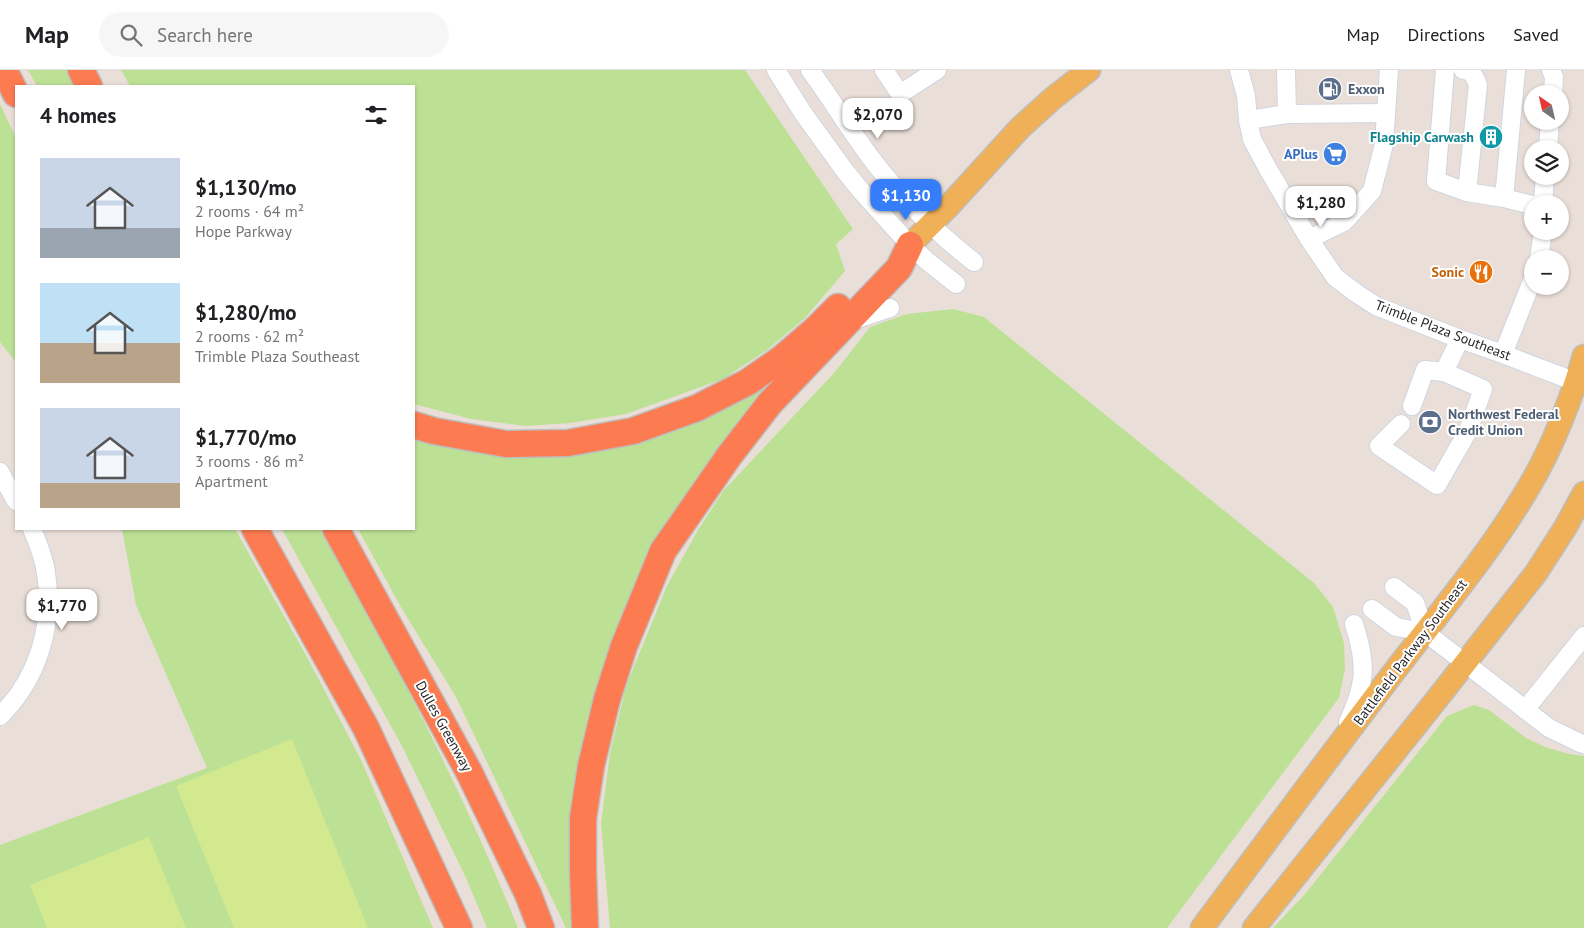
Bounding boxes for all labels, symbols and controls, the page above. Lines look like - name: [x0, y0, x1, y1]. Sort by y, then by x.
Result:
- search box: [99, 12, 449, 57]
- text: Map: [25, 19, 69, 50]
- icon: search: [117, 21, 145, 49]
- text: Search here: [157, 23, 253, 47]
- text: Map: [1347, 23, 1379, 46]
- text: Directions: [1407, 23, 1485, 46]
- text: Saved: [1513, 23, 1559, 46]
- fuel station icon: Exxon: [1317, 76, 1343, 102]
- place label: Exxon: [1348, 80, 1385, 98]
- north arrow: [1524, 85, 1569, 130]
- map controls: [1524, 85, 1569, 295]
- pin: $2,070: [837, 98, 919, 140]
- icon: filters: [362, 101, 390, 129]
- text: 4 homes: [40, 102, 116, 129]
- text: $2,070: [853, 104, 903, 124]
- building icon: Flagship Carwash: [1478, 124, 1504, 150]
- place label: Flagship Carwash: [1370, 128, 1474, 146]
- button: layers: [1524, 140, 1569, 185]
- supermarket icon: APlus: [1322, 141, 1348, 167]
- place label: APlus: [1284, 145, 1318, 163]
- text: $1,130/mo: [195, 174, 297, 201]
- icon: home: [80, 178, 140, 238]
- pin: $1,130: [865, 178, 947, 221]
- text: $1,130: [881, 185, 931, 205]
- pin: $1,280: [1280, 186, 1362, 228]
- text: $1,280: [1296, 192, 1346, 212]
- button: +: [1524, 195, 1569, 240]
- text: 2 rooms · 64 m²: [195, 201, 304, 221]
- text: Hope Parkway: [195, 221, 292, 241]
- button: −: [1524, 250, 1569, 295]
- restaurant icon: Sonic: [1468, 259, 1494, 285]
- place label: Sonic: [1432, 263, 1464, 281]
- street label: Trimble Plaza Southeast: [1373, 296, 1514, 364]
- text: $1,280/mo: [195, 299, 297, 326]
- icon: home: [80, 303, 140, 363]
- text: 2 rooms · 62 m²: [195, 326, 304, 346]
- text: Trimble Plaza Southeast: [195, 346, 360, 366]
- place label: Northwest Federal Credit Union: [1448, 405, 1560, 439]
- bank icon: Northwest Federal Credit Union: [1417, 409, 1443, 435]
- text: $1,770/mo: [195, 424, 297, 451]
- icon: home: [80, 428, 140, 488]
- text: 3 rooms · 86 m²: [195, 451, 304, 471]
- text: Apartment: [195, 471, 268, 491]
- street label: Battlefield Parkway Southeast: [1349, 575, 1471, 729]
- pin: $1,770: [21, 588, 103, 631]
- text: $1,770: [37, 595, 87, 615]
- street label: Dulles Greenway: [412, 678, 476, 775]

